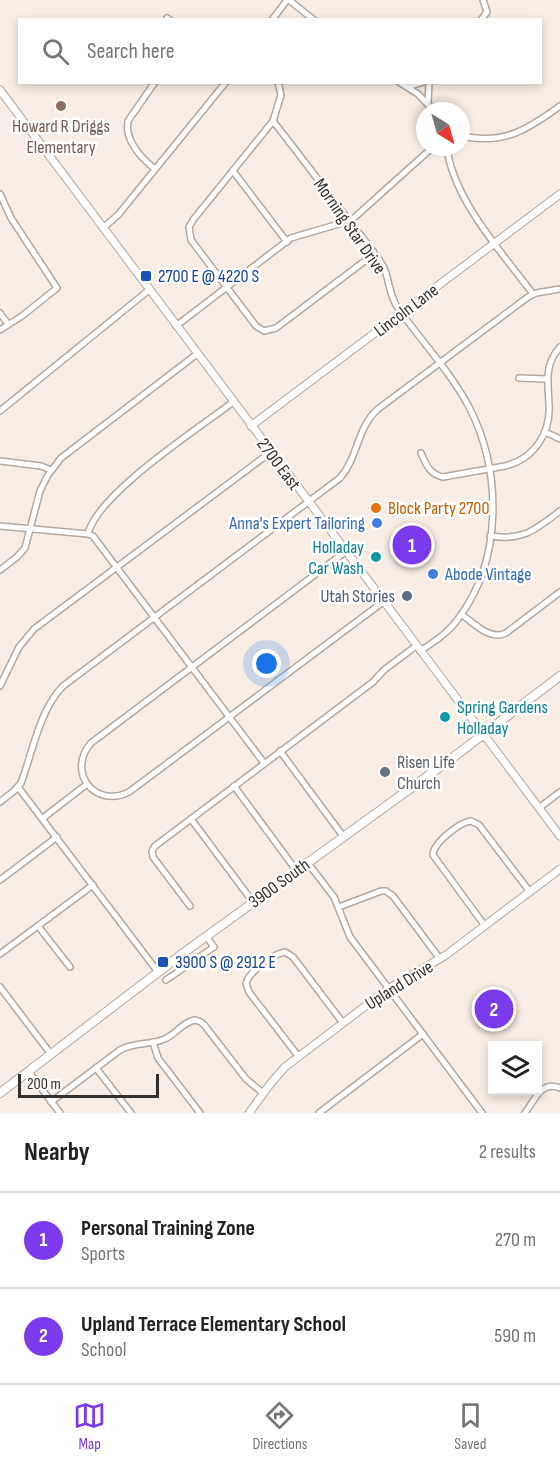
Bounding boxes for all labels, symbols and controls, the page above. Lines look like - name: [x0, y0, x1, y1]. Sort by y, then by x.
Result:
- search box: [18, 18, 542, 84]
- icon: search: [39, 35, 72, 68]
- text: Search here: [87, 38, 174, 65]
- marker: Howard R Driggs Elementary: [54, 99, 68, 113]
- north arrow: [416, 102, 470, 156]
- place label: Howard R Driggs Elementary: [12, 116, 110, 158]
- street label: Morning Star Drive: [309, 175, 390, 278]
- place label: 2700 E @ 4220 S: [158, 266, 259, 287]
- marker: 2700 E @ 4220 S: [139, 269, 153, 283]
- street label: Lincoln Lane: [370, 280, 442, 341]
- street label: 2700 East: [252, 434, 305, 495]
- place label: Block Party 2700: [388, 498, 489, 519]
- marker: Block Party 2700: [369, 501, 383, 515]
- place label: Anna's Expert Tailoring: [228, 513, 365, 534]
- marker: Anna's Expert Tailoring: [370, 516, 384, 530]
- pin: 1: [392, 522, 432, 568]
- place label: Holladay Car Wash: [308, 537, 364, 579]
- marker: Holladay Car Wash: [369, 550, 383, 564]
- place label: Abode Vintage: [444, 564, 531, 585]
- marker: Abode Vintage: [426, 567, 440, 581]
- place label: Utah Stories: [320, 586, 395, 607]
- marker: Utah Stories: [400, 589, 414, 603]
- your location: [252, 649, 281, 678]
- place label: Spring Gardens Holladay: [457, 697, 548, 739]
- marker: Spring Gardens Holladay: [438, 710, 452, 724]
- place label: Risen Life Church: [397, 752, 455, 794]
- marker: Risen Life Church: [378, 765, 392, 779]
- street label: 3900 South: [245, 854, 314, 913]
- place label: 3900 S @ 2912 E: [175, 952, 276, 973]
- marker: 3900 S @ 2912 E: [156, 955, 170, 969]
- street label: Upland Drive: [361, 956, 437, 1015]
- pin: 2: [474, 986, 514, 1032]
- map controls: [488, 1041, 542, 1095]
- button: layers: [488, 1041, 542, 1095]
- scale bar: [18, 1071, 159, 1098]
- text: 200 m: [27, 1075, 61, 1094]
- text: Nearby: [24, 1137, 90, 1168]
- text: 2 results: [479, 1140, 536, 1164]
- text: Personal Training Zone: [81, 1215, 255, 1242]
- text: 1: [40, 1228, 47, 1252]
- text: 270 m: [495, 1228, 536, 1252]
- text: Sports: [81, 1242, 125, 1266]
- text: Upland Terrace Elementary School: [81, 1311, 346, 1338]
- text: 2: [39, 1324, 48, 1348]
- text: 590 m: [494, 1324, 536, 1348]
- text: School: [81, 1338, 126, 1362]
- tab: Map: [73, 1399, 106, 1454]
- tab: Directions: [252, 1399, 308, 1454]
- tab: Saved: [454, 1399, 487, 1454]

